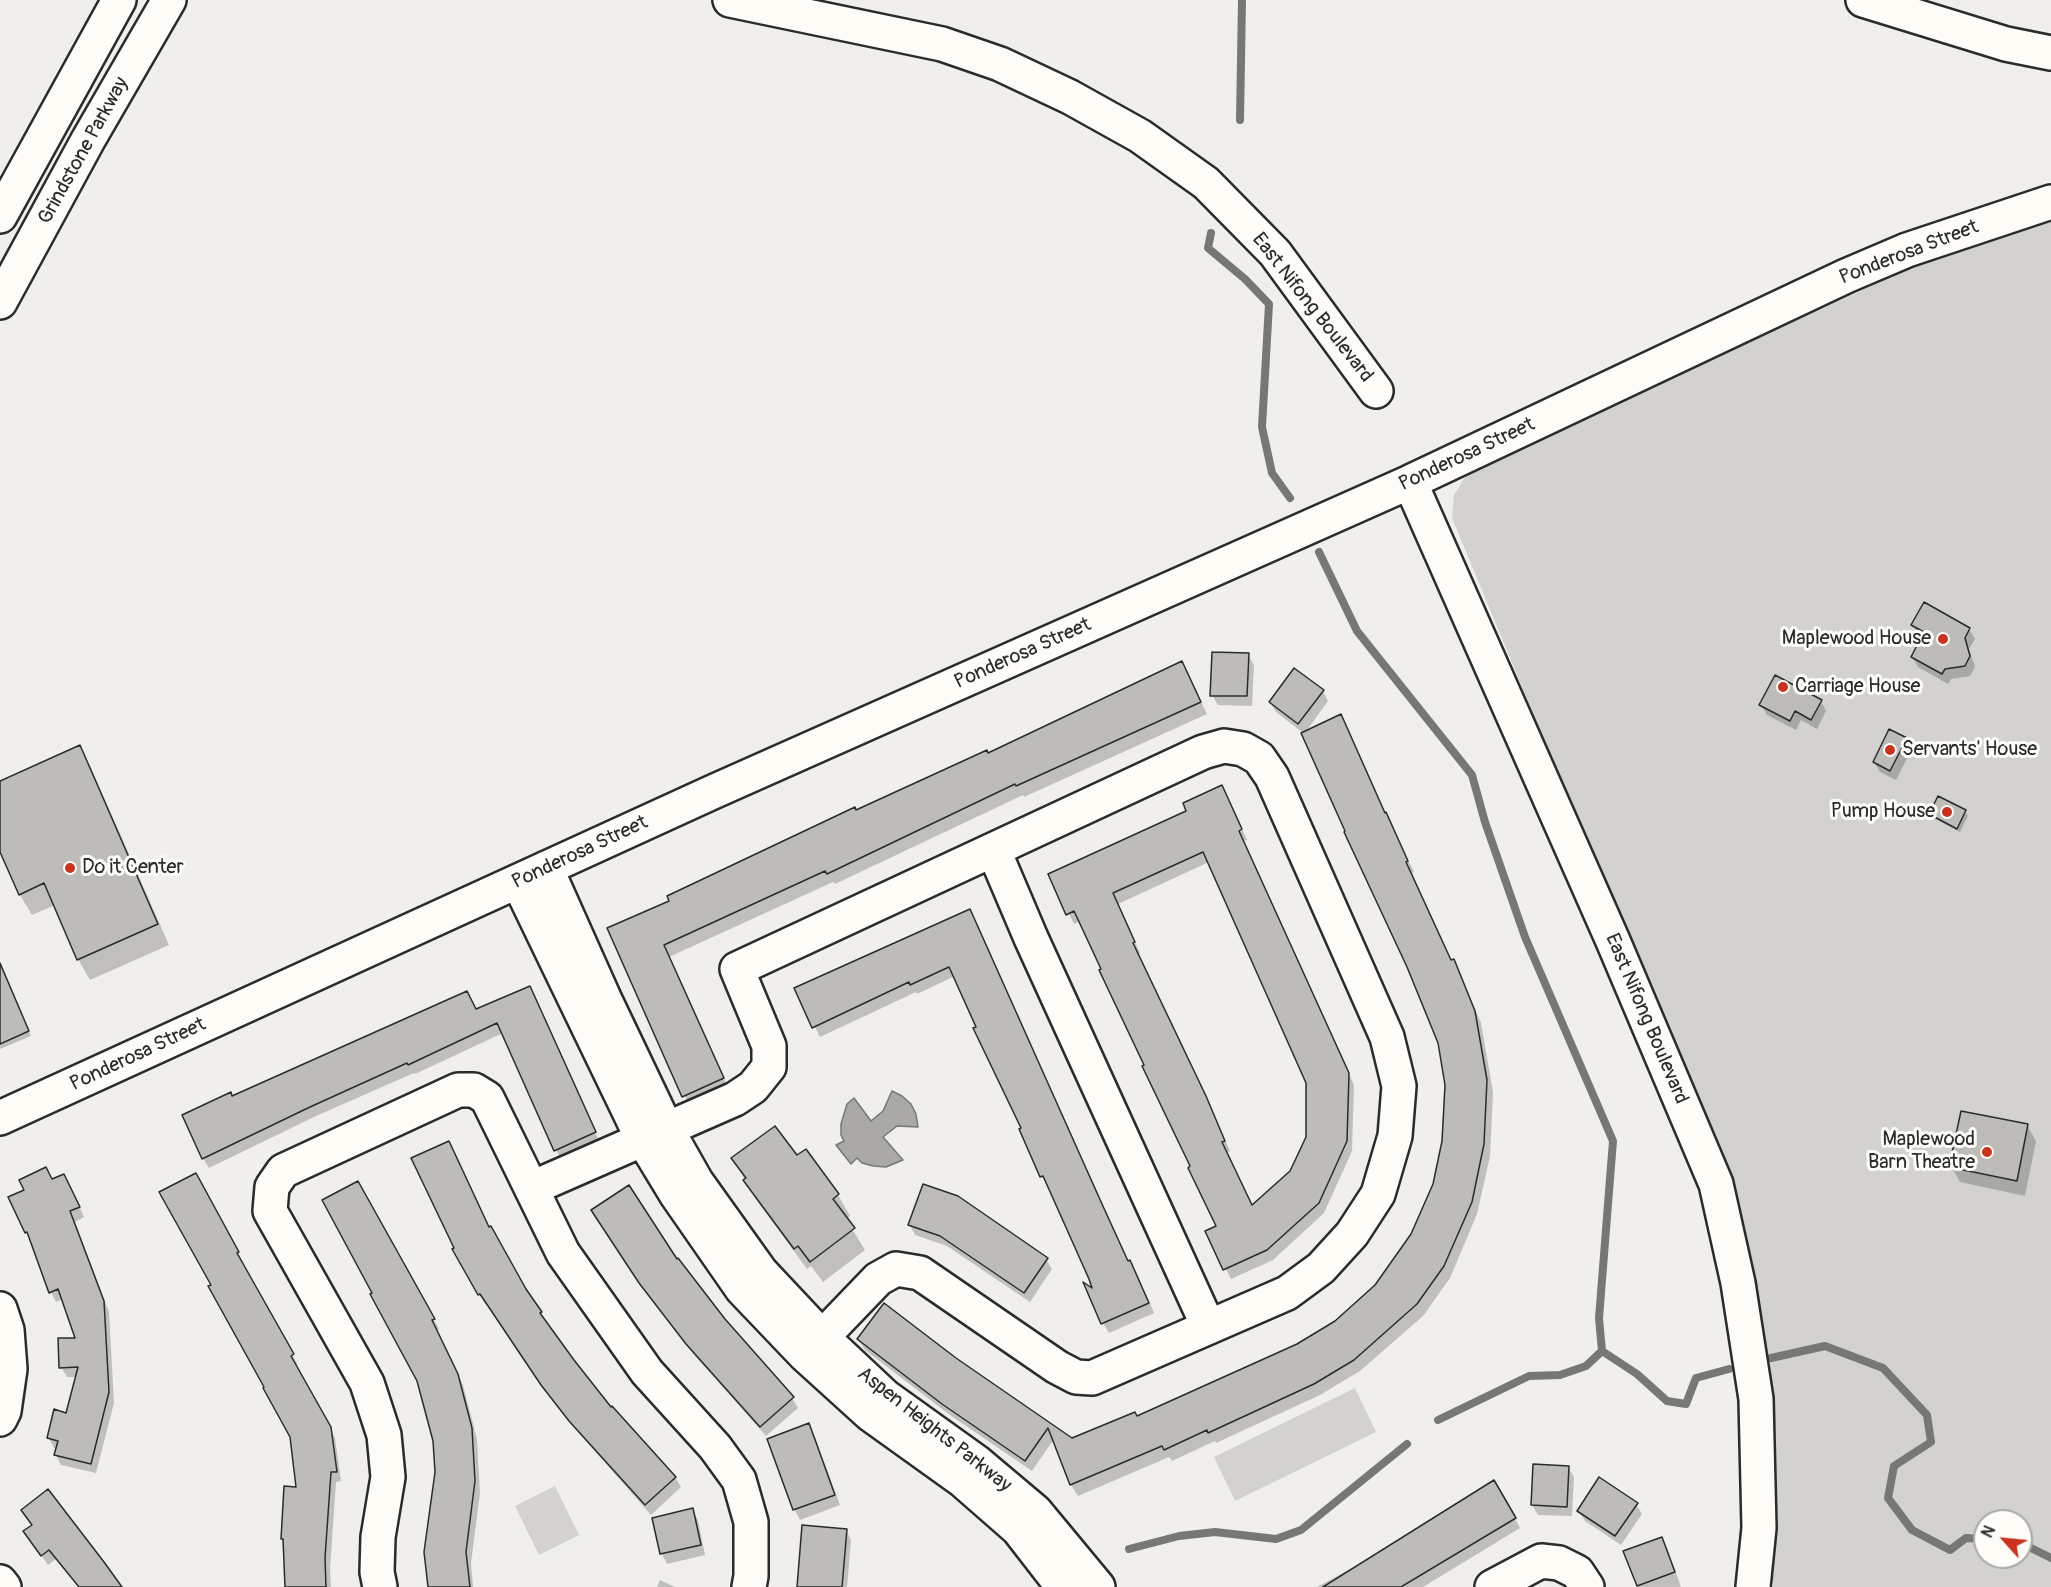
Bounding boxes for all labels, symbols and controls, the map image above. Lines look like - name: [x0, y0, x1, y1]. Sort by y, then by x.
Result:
- street label: Grindstone Parkway: [34, 73, 134, 229]
- street label: Ponderosa Street: [1836, 215, 1982, 291]
- street label: East Nifong Boulevard: [1246, 229, 1378, 387]
- street label: Ponderosa Street: [1395, 413, 1539, 497]
- street label: Ponderosa Street: [951, 613, 1095, 695]
- place label: Maplewood House: [1782, 627, 1931, 651]
- marker: Maplewood House: [1936, 632, 1950, 646]
- place label: Carriage House: [1795, 675, 1920, 699]
- marker: Carriage House: [1776, 680, 1790, 694]
- place label: Servants' House: [1902, 738, 2037, 762]
- marker: Servants' House: [1883, 743, 1897, 757]
- place label: Pump House: [1831, 800, 1935, 824]
- marker: Pump House: [1940, 805, 1954, 819]
- street label: Ponderosa Street: [508, 811, 652, 895]
- place label: Do it Center: [82, 856, 184, 880]
- marker: Do it Center: [63, 861, 77, 875]
- street label: East Nifong Boulevard: [1599, 930, 1693, 1108]
- street label: Ponderosa Street: [66, 1013, 210, 1097]
- place label: Maplewood Barn Theatre: [1868, 1128, 1975, 1175]
- marker: Maplewood Barn Theatre: [1980, 1145, 1994, 1159]
- street label: Aspen Heights Parkway: [852, 1362, 1016, 1498]
- north arrow: [1973, 1509, 2033, 1569]
- text: N: [1977, 1522, 2000, 1541]

